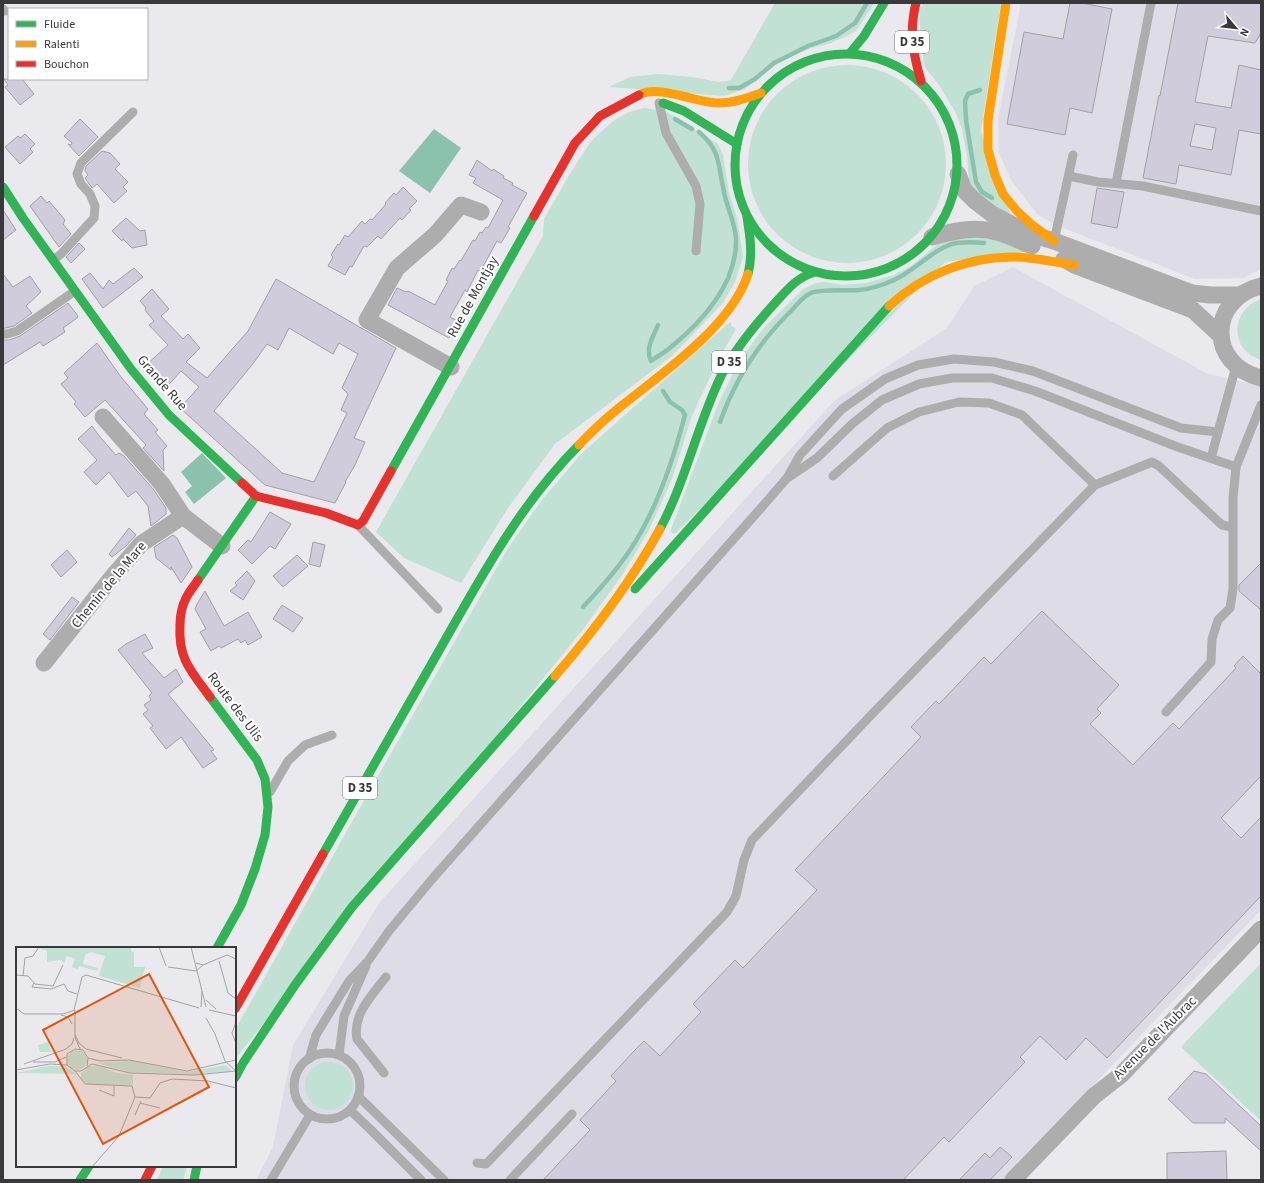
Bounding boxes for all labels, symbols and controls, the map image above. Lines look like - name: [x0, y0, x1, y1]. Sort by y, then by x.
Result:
- legend: [8, 8, 148, 80]
- north arrow: [1216, 8, 1256, 48]
- text: Fluide: [44, 16, 75, 33]
- text: N: [1236, 26, 1253, 39]
- road number: D 35: [895, 31, 929, 53]
- text: Ralenti: [44, 36, 79, 53]
- text: Bouchon: [44, 56, 89, 73]
- street label: Rue de Montjay: [442, 252, 504, 341]
- street label: Grande Rue: [132, 351, 192, 415]
- road number: D 35: [712, 351, 746, 373]
- street label: Chemin de la Mare: [67, 537, 151, 633]
- street label: Route des Ulis: [202, 668, 268, 746]
- road number: D 35: [343, 777, 377, 799]
- inset map: [16, 947, 236, 1167]
- street label: Avenue de l'Aubrac: [1109, 991, 1202, 1084]

